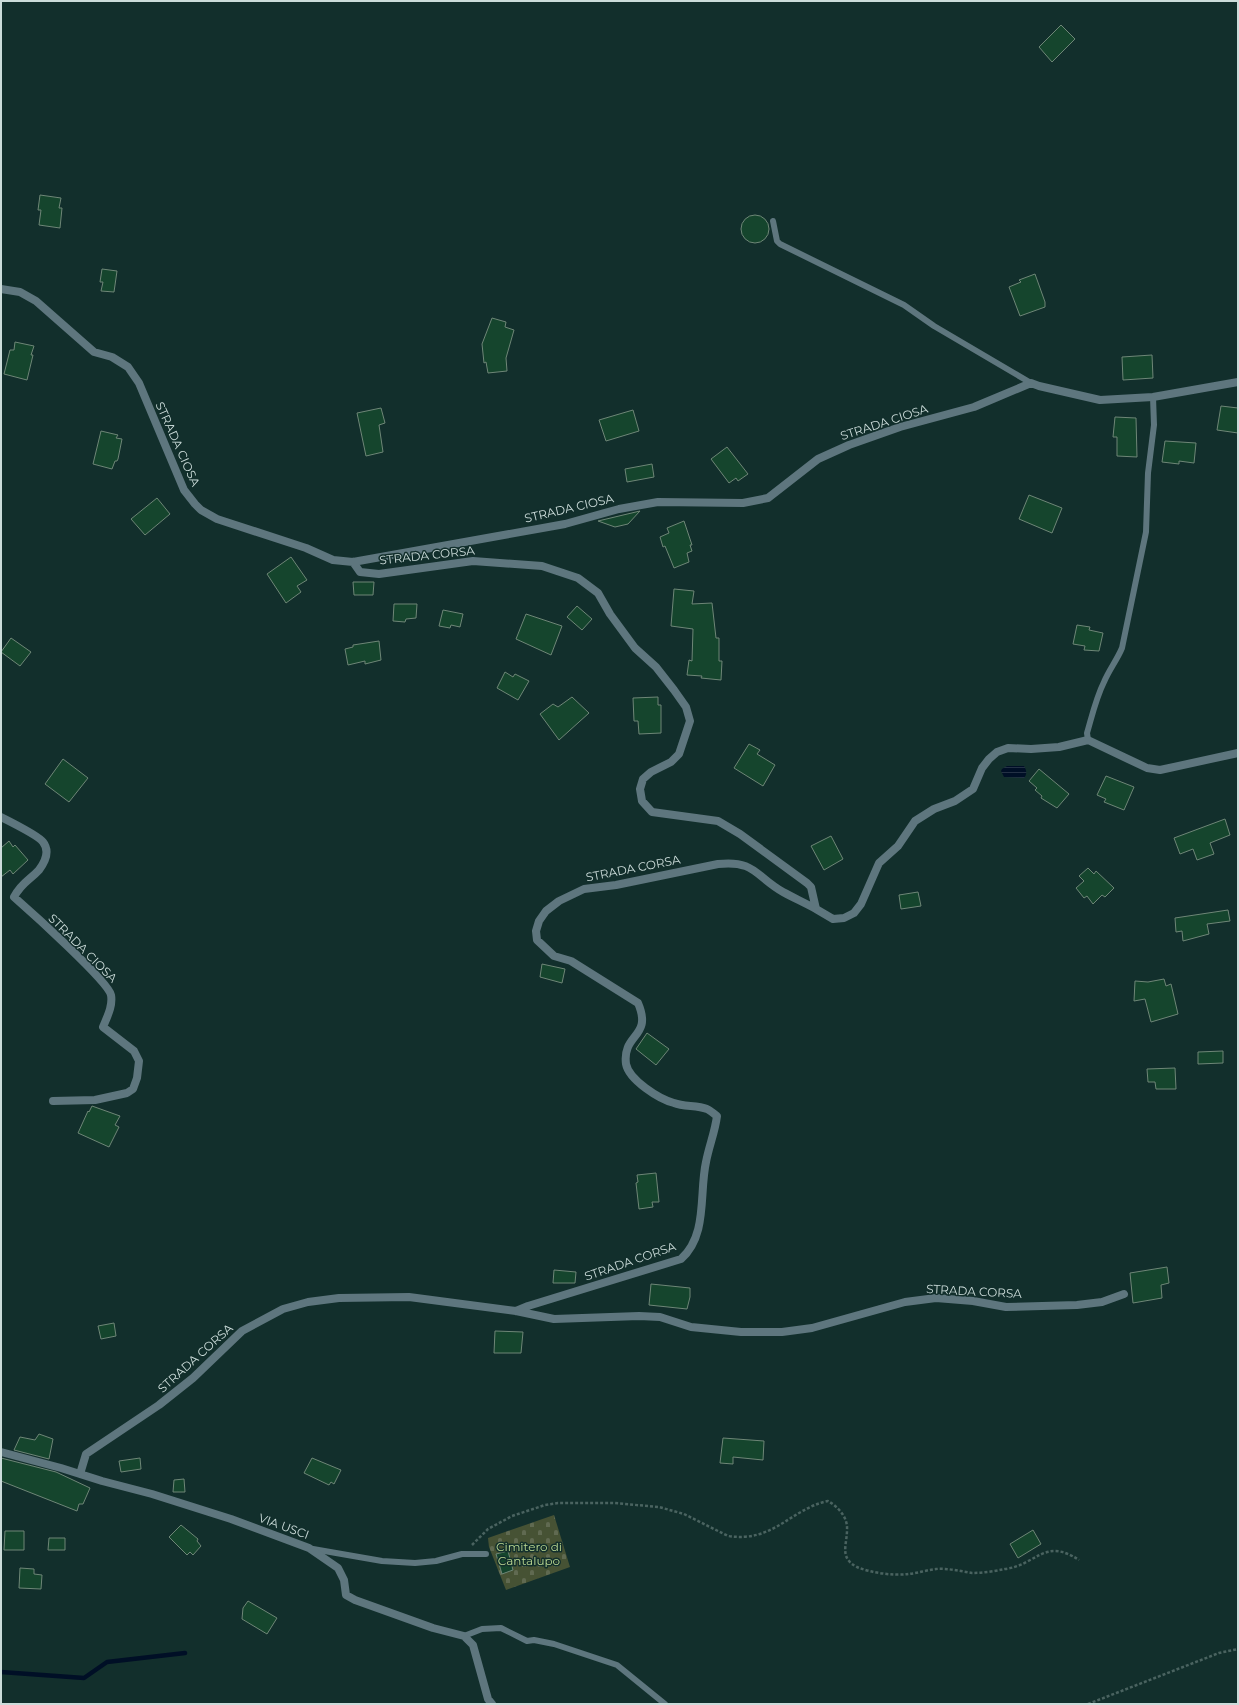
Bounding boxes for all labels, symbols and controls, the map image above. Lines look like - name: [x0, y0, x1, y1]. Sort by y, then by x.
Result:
- street label: STRADA CIOSA: [153, 399, 204, 489]
- street label: STRADA CIOSA: [838, 401, 930, 443]
- street label: STRADA CIOSA: [523, 490, 615, 526]
- street label: STRADA CORSA: [379, 542, 476, 567]
- street label: STRADA CORSA: [585, 851, 682, 885]
- street label: STRADA CIOSA: [45, 910, 121, 986]
- street label: STRADA CORSA: [582, 1238, 678, 1284]
- street label: STRADA CORSA: [926, 1281, 1023, 1301]
- street label: STRADA CORSA: [154, 1320, 236, 1396]
- street label: VIA USCI: [257, 1510, 311, 1542]
- park label: Cimitero di Cantalupo: [496, 1539, 562, 1568]

